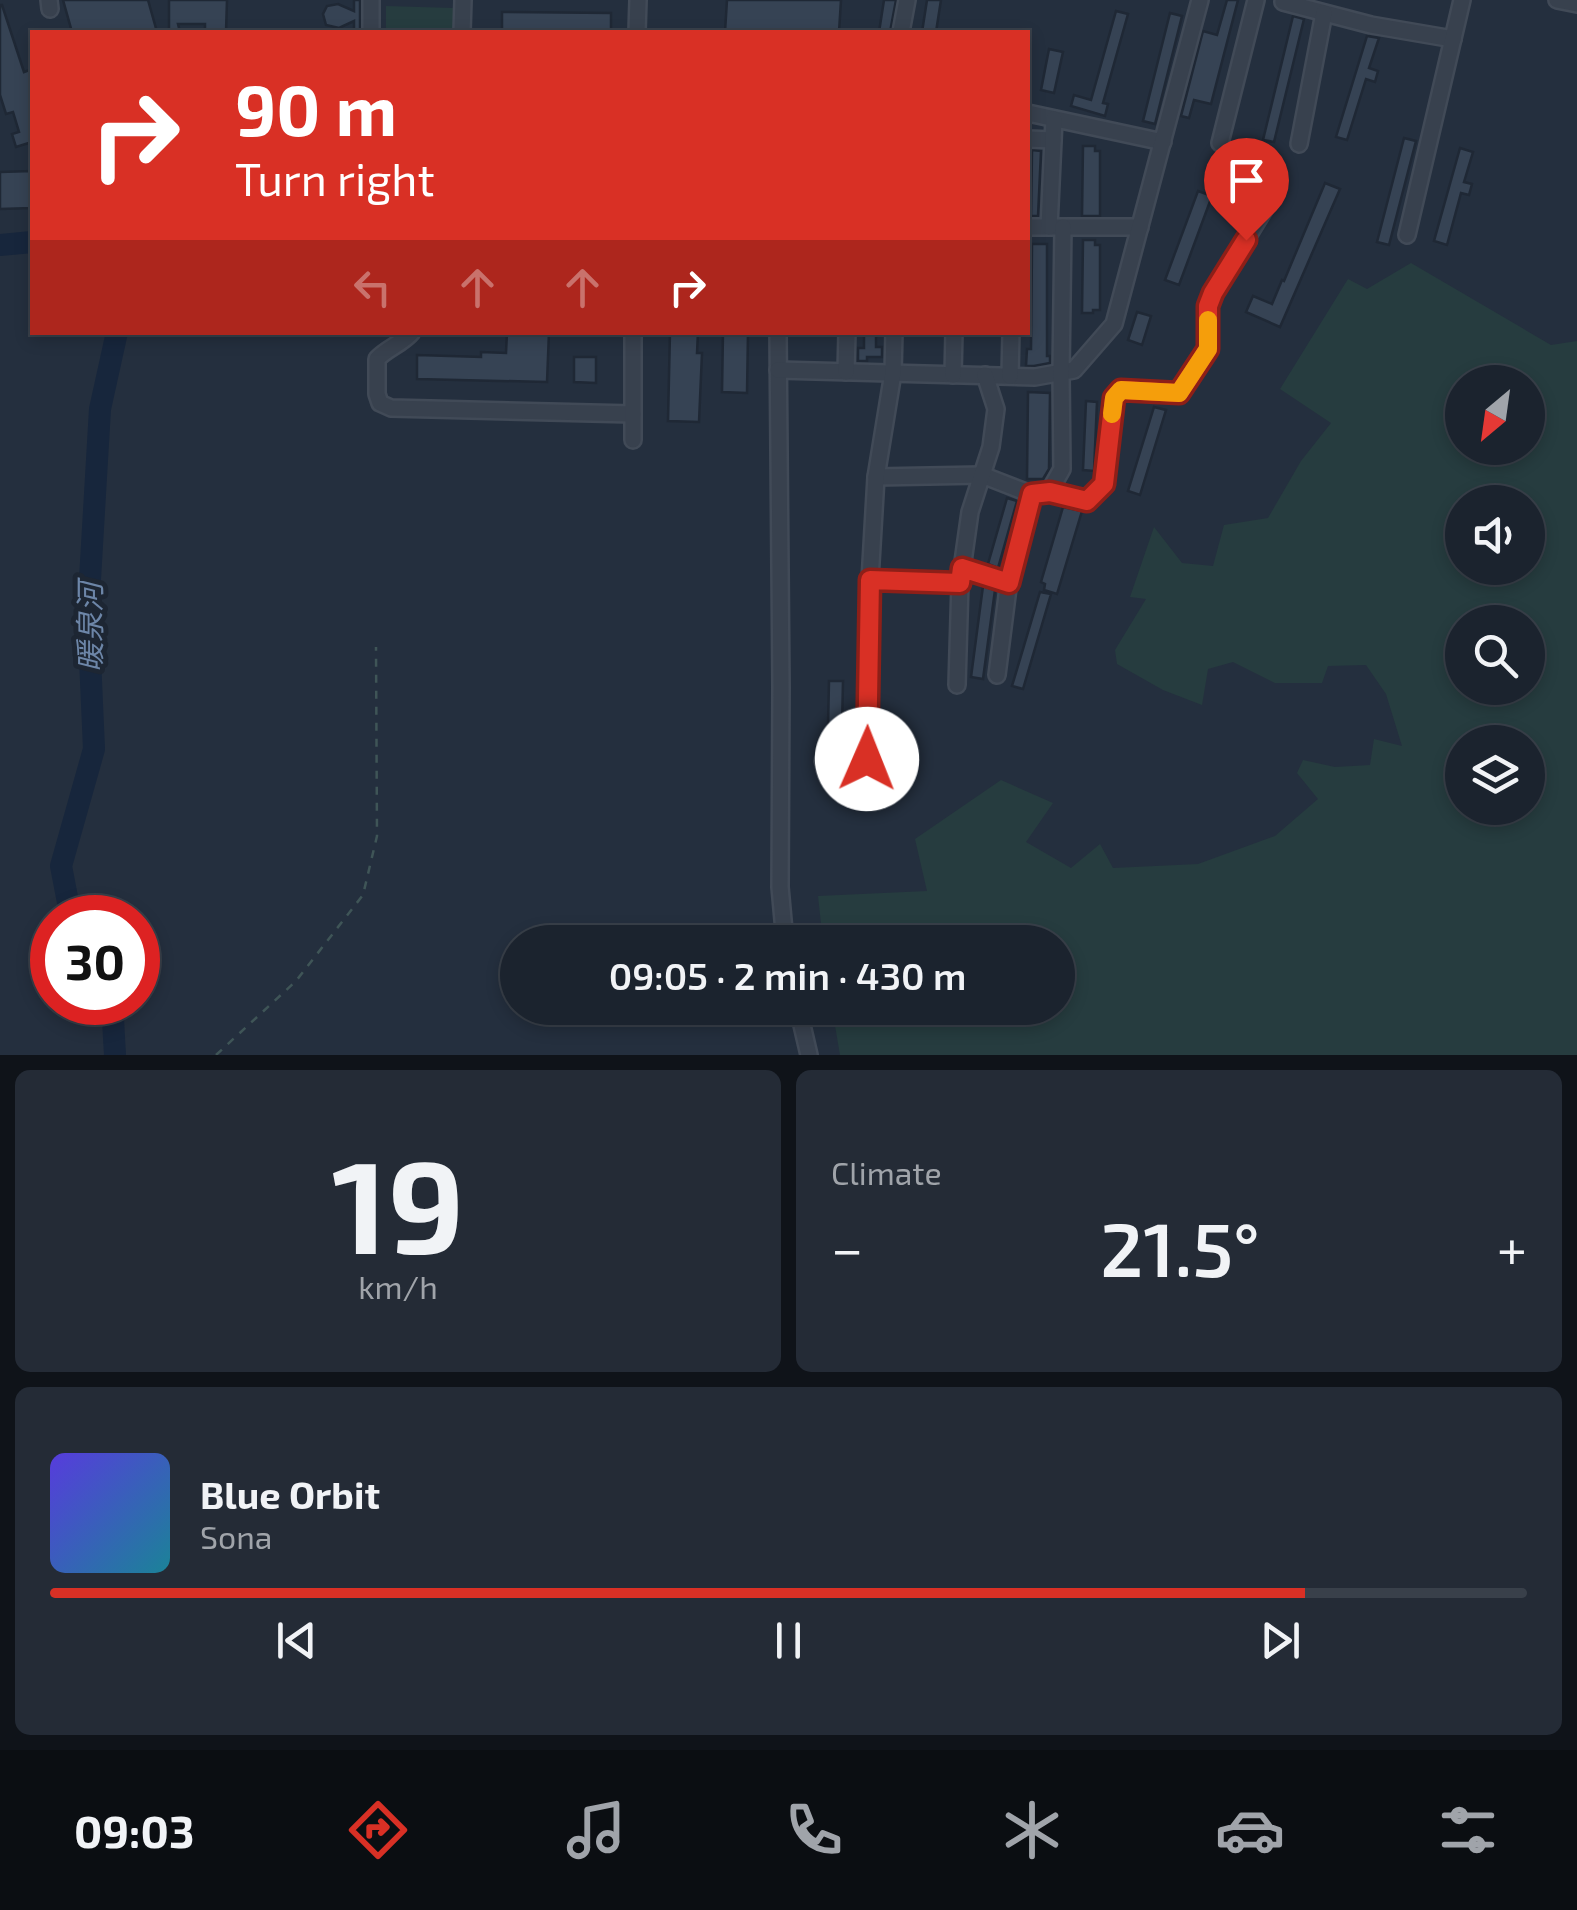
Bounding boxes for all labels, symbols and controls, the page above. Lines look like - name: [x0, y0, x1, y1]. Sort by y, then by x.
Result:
- text: 90 m: [235, 66, 397, 150]
- icon: right: [70, 70, 200, 200]
- pin: [1204, 138, 1289, 241]
- text: Turn right: [235, 151, 435, 205]
- icon: arrive: [1219, 153, 1274, 208]
- icon: left: [345, 260, 400, 315]
- icon: ahead: [450, 260, 505, 315]
- icon: ahead: [555, 260, 610, 315]
- icon: right: [660, 260, 715, 315]
- north arrow: [1445, 365, 1545, 465]
- map controls: [1445, 365, 1545, 825]
- button: sound: [1445, 485, 1545, 585]
- water label: 暖泉河: [71, 577, 107, 672]
- button: search: [1445, 605, 1545, 705]
- position arrow: [815, 707, 919, 811]
- button: layers: [1445, 725, 1545, 825]
- speed limit sign: 30: [30, 895, 160, 1025]
- text: 09:05 · 2 min · 430 m: [609, 952, 966, 998]
- text: 19: [332, 1124, 464, 1280]
- text: Climate: [831, 1153, 942, 1191]
- text: 21.5°: [1100, 1202, 1260, 1292]
- text: −: [831, 1214, 863, 1280]
- text: +: [1497, 1214, 1527, 1280]
- text: km/h: [358, 1267, 438, 1305]
- text: Blue Orbit: [200, 1471, 380, 1517]
- text: Sona: [200, 1517, 272, 1555]
- icon: previous: [269, 1613, 324, 1668]
- icon: pause: [761, 1613, 816, 1668]
- icon: next: [1253, 1613, 1308, 1668]
- icon: directions: [343, 1795, 413, 1865]
- icon: music: [561, 1795, 631, 1865]
- icon: phone: [779, 1795, 849, 1865]
- icon: climate: [997, 1795, 1067, 1865]
- icon: car: [1215, 1795, 1285, 1865]
- icon: filters: [1433, 1795, 1503, 1865]
- text: 09:03: [74, 1803, 194, 1857]

